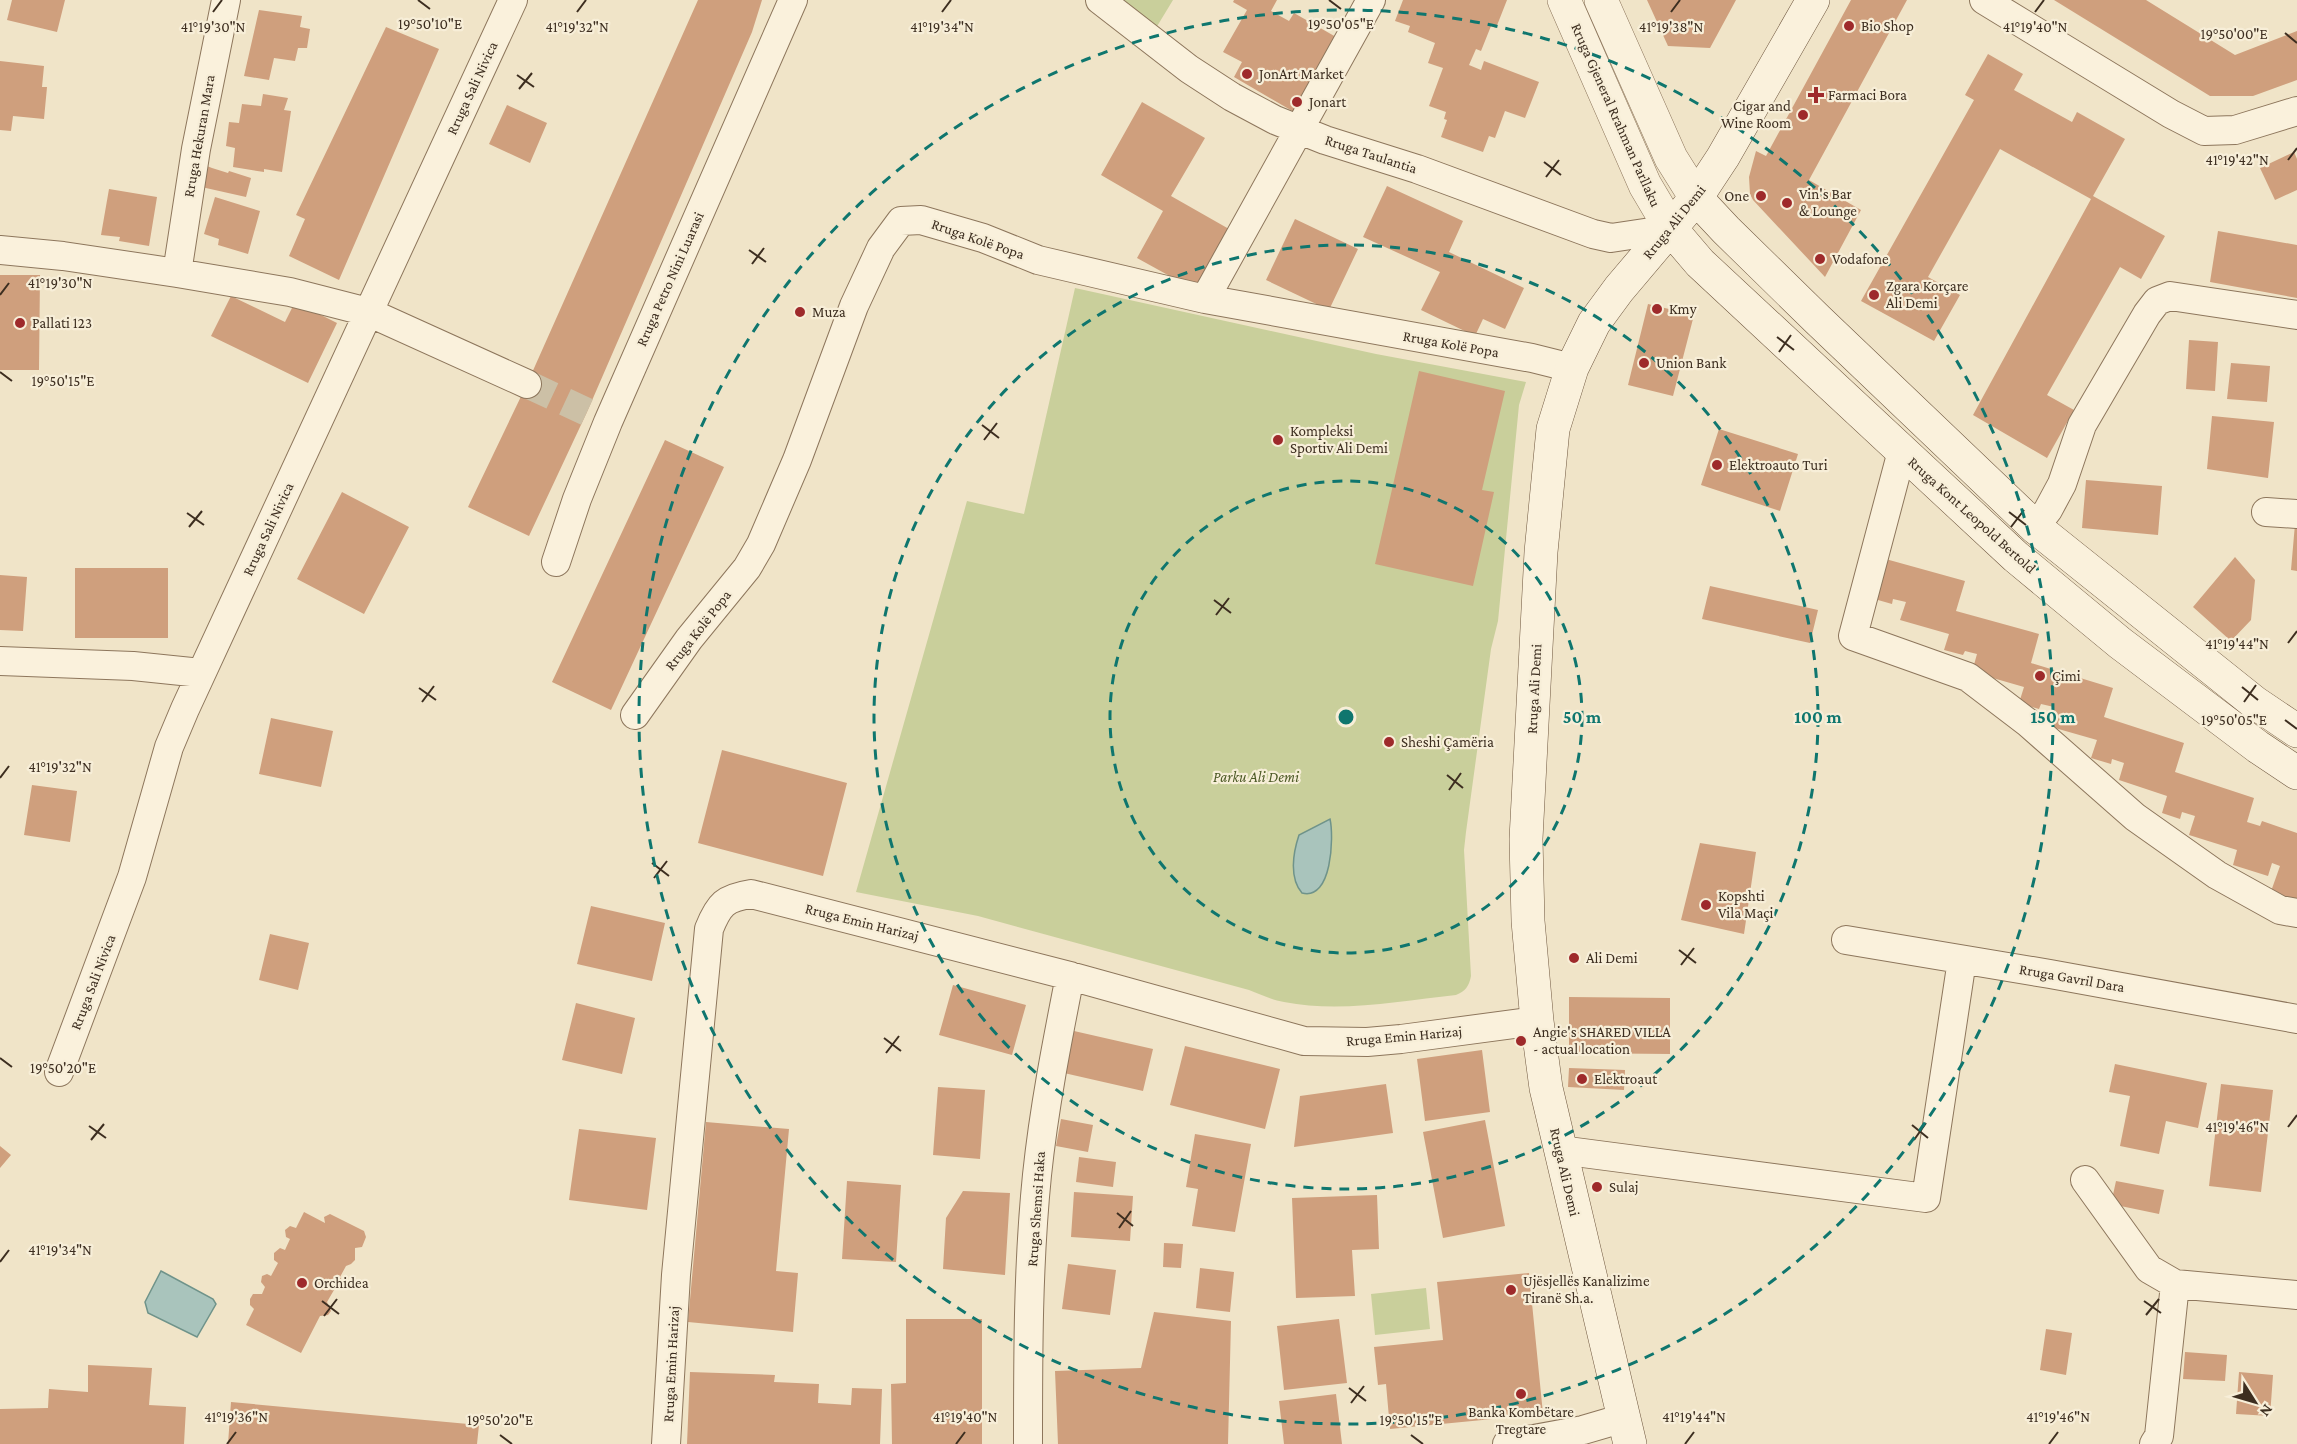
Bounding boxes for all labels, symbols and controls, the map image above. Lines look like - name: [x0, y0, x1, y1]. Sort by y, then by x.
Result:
- text: 19°50'10"E: [398, 16, 462, 32]
- text: 19°50'05"E: [1308, 16, 1374, 32]
- place label: Bio Shop: [1861, 18, 1914, 35]
- text: 41°19'30"N: [181, 19, 246, 35]
- text: 41°19'32"N: [545, 19, 609, 35]
- text: 41°19'34"N: [910, 19, 974, 35]
- text: 41°19'38"N: [1639, 19, 1703, 35]
- marker: Bio Shop: [1842, 19, 1856, 33]
- text: 41°19'40"N: [2003, 19, 2068, 35]
- street label: Rruga Gjeneral Rrahman Parllaku: [1567, 21, 1664, 210]
- text: 19°50'00"E: [2200, 26, 2268, 42]
- street label: Rruga Sali Nivica: [443, 39, 502, 138]
- place label: JonArt Market: [1257, 66, 1345, 83]
- marker: JonArt Market: [1240, 67, 1254, 81]
- street label: Rruga Hekuran Mara: [180, 73, 219, 199]
- place label: Farmaci Bora: [1828, 87, 1907, 103]
- marker: Farmaci Bora: [1809, 88, 1823, 102]
- place label: Jonart: [1307, 94, 1347, 111]
- marker: Jonart: [1290, 95, 1304, 109]
- place label: Cigar and Wine Room: [1721, 98, 1791, 131]
- marker: Cigar and Wine Room: [1796, 108, 1810, 122]
- street label: Rruga Taulantia: [1323, 132, 1419, 177]
- text: 41°19'42"N: [2205, 152, 2269, 168]
- street label: Rruga Ali Demi: [1639, 182, 1709, 263]
- place label: Vin's Bar & Lounge: [1799, 186, 1857, 220]
- place label: One: [1724, 188, 1749, 204]
- marker: One: [1754, 189, 1768, 203]
- marker: Vin's Bar & Lounge: [1780, 196, 1794, 210]
- street label: Rruga Petro Nini Luarasi: [633, 209, 708, 349]
- street label: Rruga Kolë Popa: [929, 216, 1027, 263]
- place label: Vodafone: [1832, 251, 1889, 267]
- marker: Vodafone: [1813, 252, 1827, 266]
- text: 41°19'30"N: [28, 275, 93, 291]
- place label: Zgara Korçare Ali Demi: [1886, 278, 1969, 311]
- marker: Zgara Korçare Ali Demi: [1867, 288, 1881, 302]
- place label: Kmy: [1669, 301, 1697, 318]
- marker: Kmy: [1650, 302, 1664, 316]
- place label: Muza: [812, 304, 846, 320]
- marker: Muza: [793, 305, 807, 319]
- place label: Pallati 123: [32, 315, 92, 331]
- marker: Pallati 123: [13, 316, 27, 330]
- street label: Rruga Kolë Popa: [1402, 328, 1500, 361]
- place label: Union Bank: [1656, 355, 1727, 371]
- marker: Union Bank: [1637, 356, 1651, 370]
- text: 19°50'15"E: [32, 373, 94, 389]
- place label: Kompleksi Sportiv Ali Demi: [1290, 423, 1388, 457]
- marker: Kompleksi Sportiv Ali Demi: [1271, 433, 1285, 447]
- street label: Rruga Kont Leopold Bertold: [1904, 454, 2039, 577]
- place label: Elektroauto Turi: [1729, 457, 1828, 473]
- marker: Elektroauto Turi: [1710, 458, 1724, 472]
- street label: Rruga Sali Nivica: [239, 480, 298, 579]
- street label: Rruga Kolë Popa: [662, 587, 735, 674]
- text: 41°19'44"N: [2205, 636, 2269, 652]
- street label: Rruga Ali Demi: [1524, 643, 1545, 735]
- place label: Çimi: [2052, 668, 2081, 685]
- marker: Çimi: [2033, 669, 2047, 683]
- centre of rings: [1336, 707, 1356, 727]
- text: 50 m: [1563, 707, 1602, 727]
- text: 100 m: [1794, 707, 1842, 727]
- text: 150 m: [2030, 707, 2076, 727]
- text: 19°50'05"E: [2201, 712, 2267, 728]
- place label: Sheshi Çamëria: [1401, 734, 1494, 751]
- marker: Sheshi Çamëria: [1382, 735, 1396, 749]
- text: 41°19'32"N: [28, 759, 92, 775]
- park label: Parku Ali Demi: [1213, 769, 1300, 785]
- place label: Kopshti Vila Maçi: [1718, 888, 1774, 922]
- marker: Kopshti Vila Maçi: [1699, 898, 1713, 912]
- street label: Rruga Emin Harizaj: [803, 900, 920, 945]
- street label: Rruga Sali Nivica: [67, 932, 120, 1032]
- place label: Ali Demi: [1586, 950, 1638, 966]
- marker: Ali Demi: [1567, 951, 1581, 965]
- street label: Rruga Gavril Dara: [2018, 961, 2126, 996]
- street label: Rruga Emin Harizaj: [1345, 1023, 1463, 1050]
- place label: Angie's SHARED VILLA - actual location: [1533, 1024, 1671, 1057]
- marker: Angie's SHARED VILLA - actual location: [1514, 1034, 1528, 1048]
- text: 19°50'20"E: [30, 1060, 96, 1076]
- place label: Elektroaut: [1594, 1071, 1658, 1087]
- marker: Elektroaut: [1575, 1072, 1589, 1086]
- text: 41°19'46"N: [2205, 1119, 2269, 1135]
- street label: Rruga Ali Demi: [1546, 1126, 1583, 1218]
- street label: Rruga Shemsi Haka: [1024, 1151, 1049, 1267]
- place label: Sulaj: [1609, 1179, 1639, 1196]
- marker: Sulaj: [1590, 1180, 1604, 1194]
- text: 41°19'34"N: [28, 1242, 92, 1258]
- place label: Ujësjellës Kanalizime Tiranë Sh.a.: [1523, 1273, 1650, 1306]
- place label: Orchidea: [314, 1275, 369, 1291]
- marker: Orchidea: [295, 1276, 309, 1290]
- marker: Ujësjellës Kanalizime Tiranë Sh.a.: [1504, 1283, 1518, 1297]
- street label: Rruga Emin Harizaj: [660, 1305, 683, 1423]
- north arrow: [2225, 1372, 2285, 1432]
- marker: Banka Kombëtare Tregtare: [1514, 1387, 1528, 1401]
- text: N: [2256, 1401, 2277, 1420]
- place label: Banka Kombëtare Tregtare: [1468, 1404, 1574, 1438]
- text: 41°19'36"N: [204, 1409, 268, 1425]
- text: 41°19'40"N: [933, 1409, 998, 1425]
- text: 41°19'44"N: [1662, 1409, 1726, 1425]
- text: 41°19'46"N: [2026, 1409, 2090, 1425]
- text: 19°50'20"E: [467, 1412, 533, 1428]
- text: 19°50'15"E: [1380, 1412, 1442, 1428]

